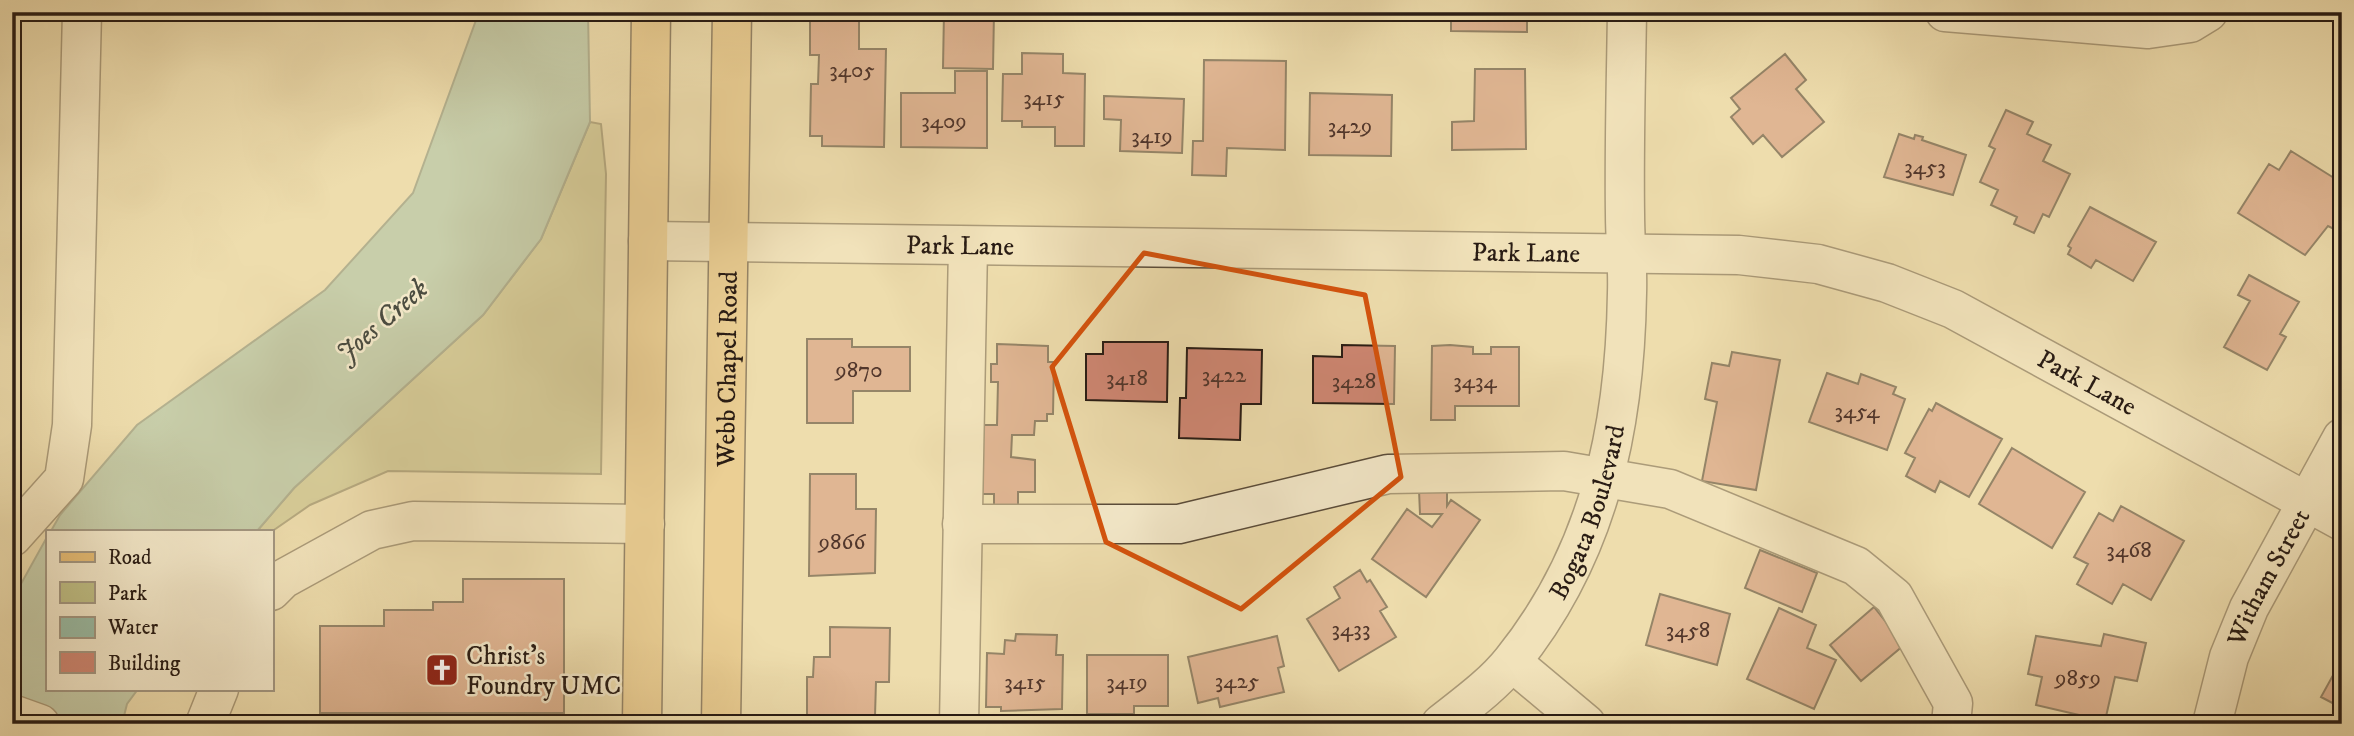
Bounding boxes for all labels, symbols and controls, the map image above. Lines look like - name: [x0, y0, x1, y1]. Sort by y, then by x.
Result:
- house number: 3405: [829, 56, 875, 85]
- house number: 3415: [1023, 84, 1065, 113]
- house number: 3409: [921, 107, 967, 136]
- house number: 3429: [1328, 112, 1372, 141]
- house number: 3419: [1131, 122, 1173, 151]
- house number: 3453: [1904, 153, 1946, 182]
- street label: Park Lane: [906, 229, 1014, 264]
- street label: Park Lane: [1472, 237, 1580, 271]
- water label: Joes Creek: [329, 271, 436, 371]
- street label: Webb Chapel Road: [710, 271, 746, 468]
- street label: Park Lane: [2031, 343, 2142, 424]
- house number: 9870: [834, 356, 883, 385]
- house number: 3422: [1202, 361, 1247, 390]
- house number: 3418: [1106, 364, 1148, 393]
- house number: 3428: [1332, 367, 1376, 396]
- house number: 3434: [1453, 367, 1498, 396]
- house number: 3454: [1834, 397, 1880, 426]
- street label: Bogata Boulevard: [1542, 422, 1633, 606]
- street label: Witham Street: [2220, 503, 2318, 652]
- house number: 9866: [818, 528, 866, 557]
- legend: [46, 530, 273, 690]
- house number: 3468: [2106, 536, 2152, 565]
- text: Road: [108, 545, 152, 571]
- text: Park: [108, 581, 148, 607]
- text: Water: [107, 615, 158, 641]
- house number: 3433: [1332, 615, 1370, 644]
- house number: 3458: [1666, 616, 1710, 645]
- place label: Christ's Foundry UMC: [466, 640, 621, 703]
- text: Building: [108, 651, 181, 677]
- church icon: Christ's Foundry UMC: [423, 651, 461, 689]
- house number: 9859: [2054, 664, 2101, 693]
- house number: 3425: [1215, 667, 1259, 696]
- house number: 3415: [1004, 668, 1046, 697]
- house number: 3419: [1106, 668, 1148, 697]

